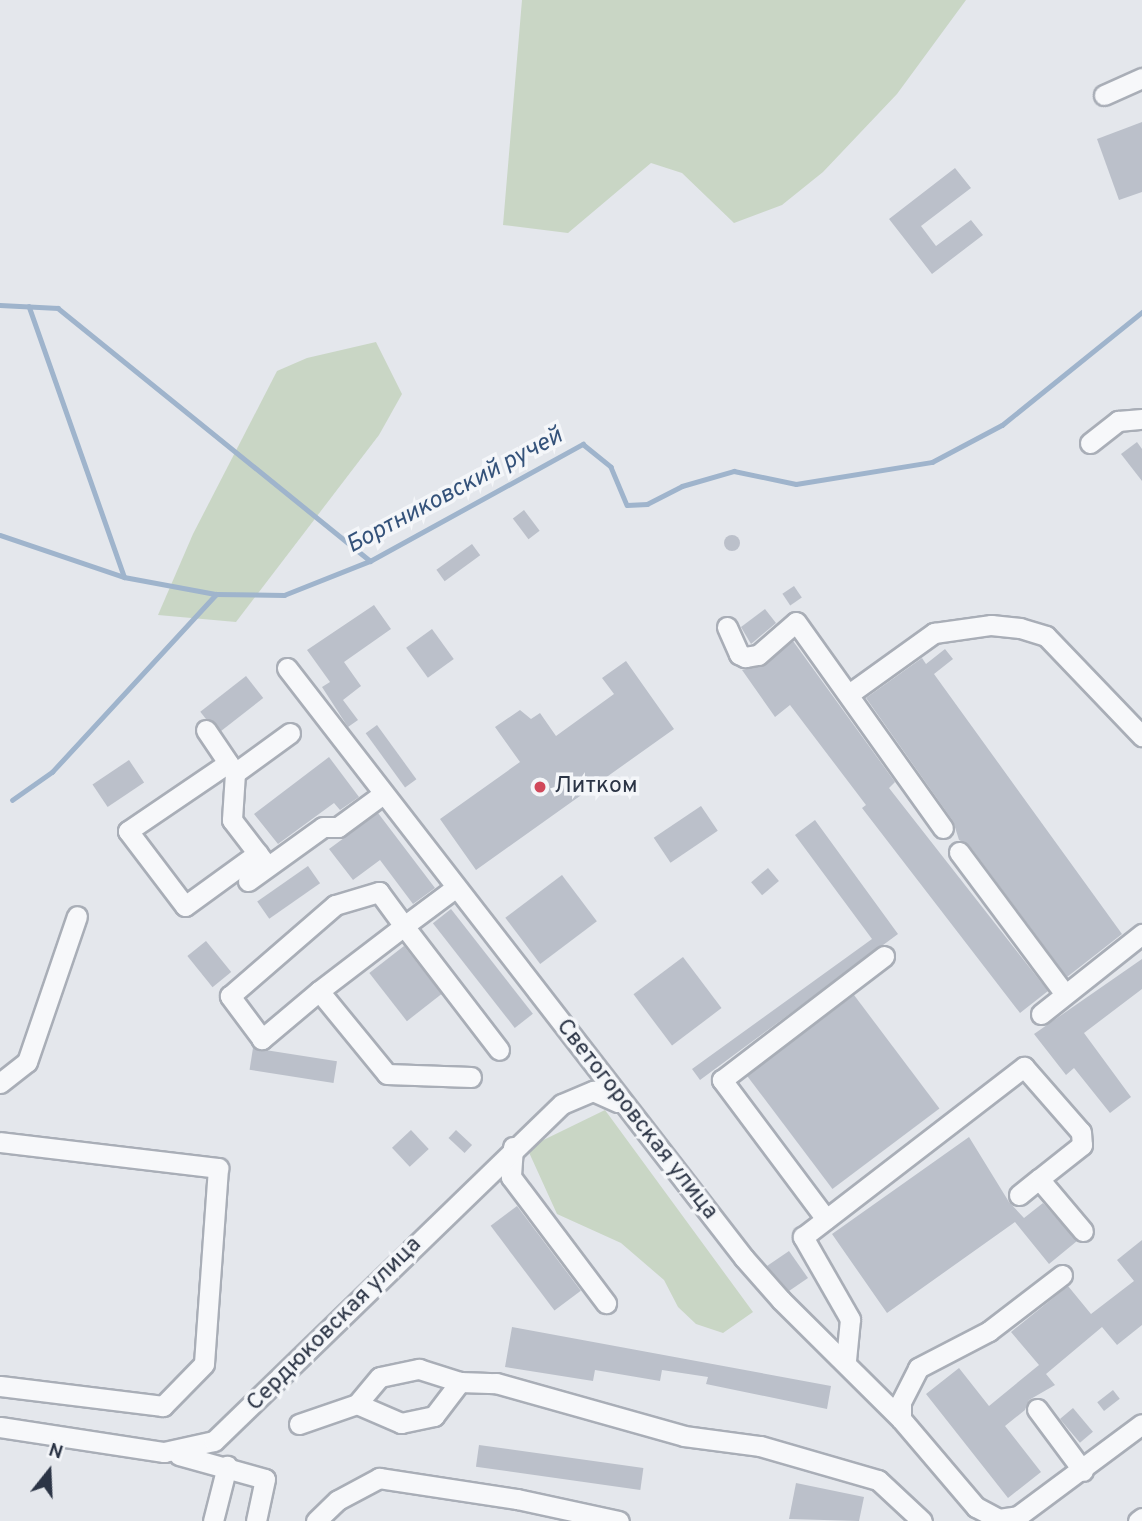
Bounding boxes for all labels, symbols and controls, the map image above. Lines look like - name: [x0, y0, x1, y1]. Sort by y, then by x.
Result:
- water label: Бортниковский ручей: [342, 423, 568, 561]
- place label: Литком: [554, 773, 637, 801]
- marker: Литком: [532, 779, 548, 795]
- street label: Светогоровская улица: [549, 1014, 723, 1226]
- street label: Сердюковская улица: [242, 1232, 428, 1418]
- north arrow: [14, 1437, 84, 1507]
- text: N: [45, 1439, 66, 1466]

